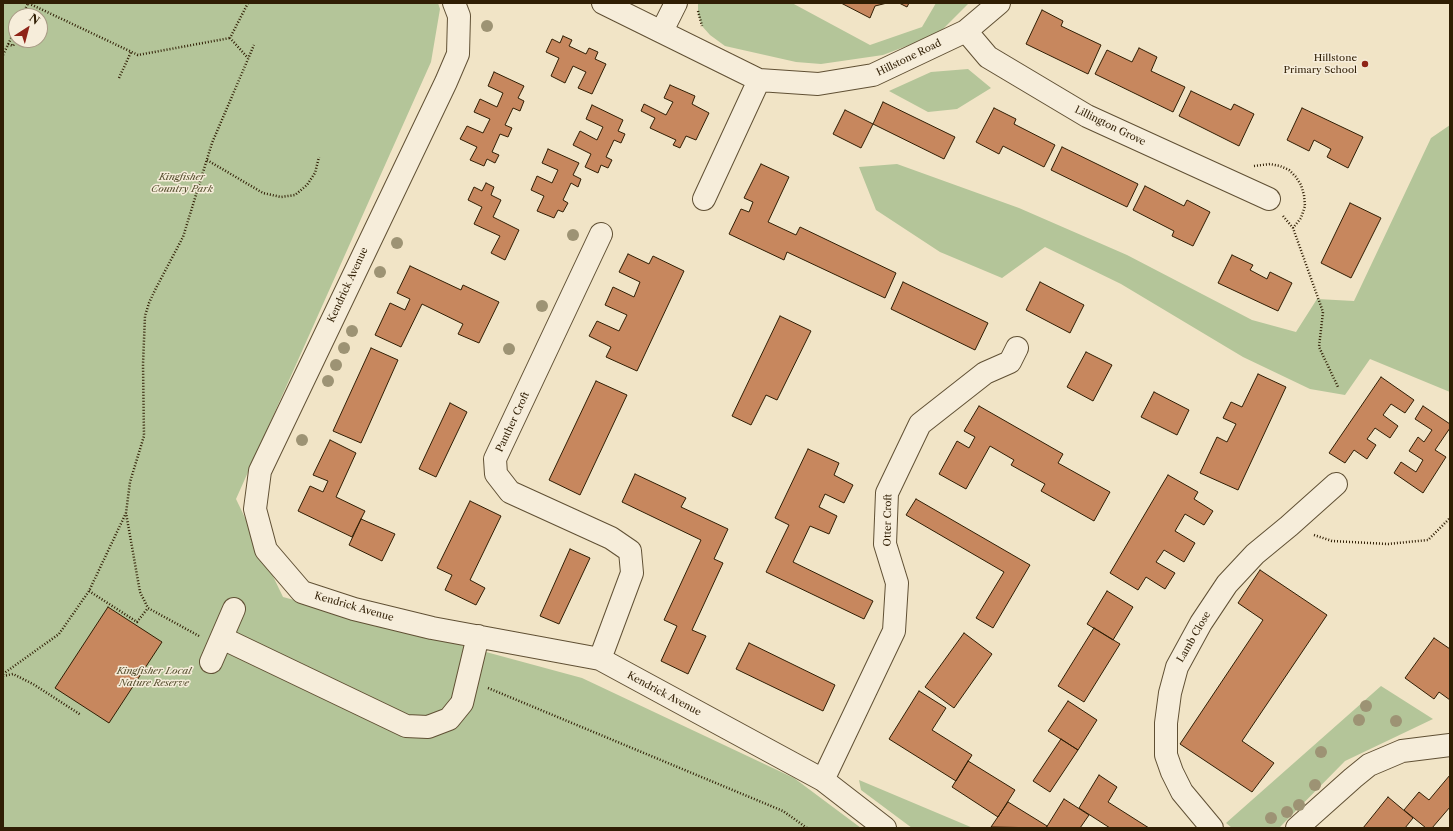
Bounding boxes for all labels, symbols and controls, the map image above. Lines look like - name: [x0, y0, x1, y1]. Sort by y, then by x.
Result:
- north arrow: [8, 8, 48, 48]
- text: N: [26, 11, 42, 28]
- street label: Hillstone Road: [875, 37, 943, 79]
- place label: Hillstone Primary School: [1283, 52, 1357, 76]
- marker: Hillstone Primary School: [1360, 59, 1370, 69]
- street label: Lillington Grove: [1073, 104, 1147, 148]
- park label: Kingfisher Country Park: [151, 171, 213, 194]
- street label: Kendrick Avenue: [325, 245, 371, 325]
- street label: Panther Croft: [494, 390, 532, 454]
- street label: Otter Croft: [882, 494, 894, 546]
- street label: Kendrick Avenue: [313, 590, 395, 624]
- street label: Lamb Close: [1175, 609, 1213, 665]
- park label: Kingfisher Local Nature Reserve: [117, 665, 191, 688]
- street label: Kendrick Avenue: [625, 669, 703, 719]

